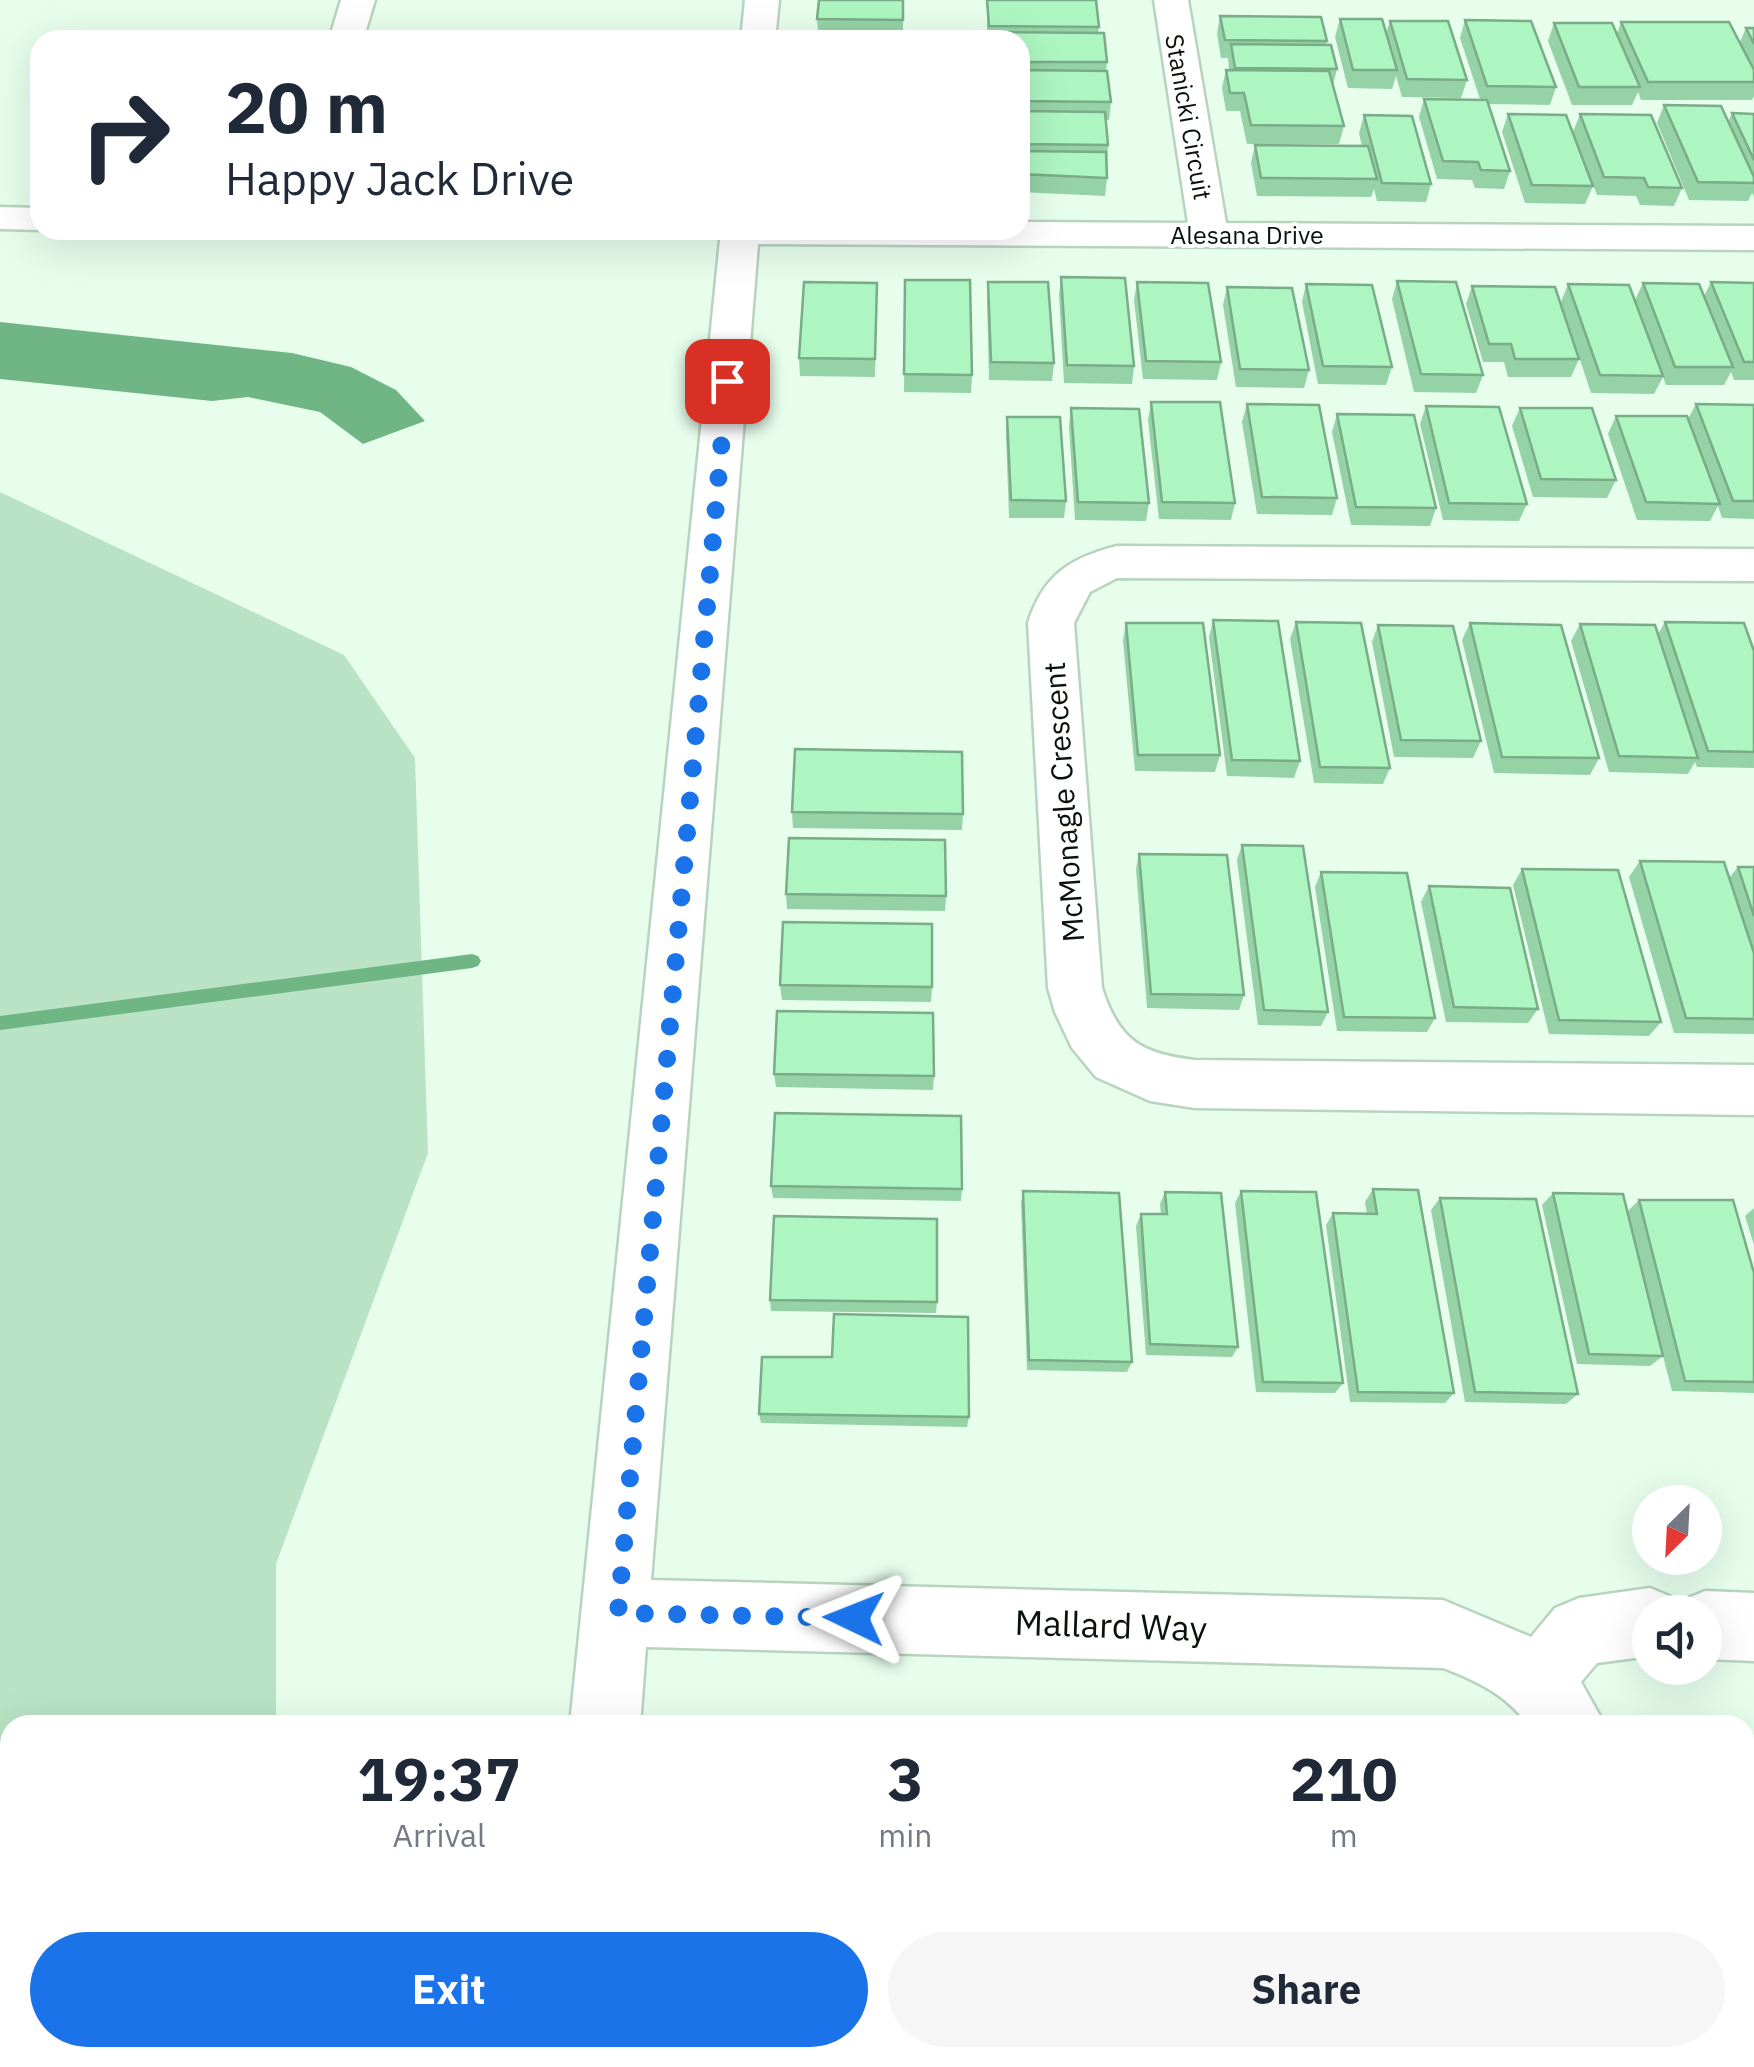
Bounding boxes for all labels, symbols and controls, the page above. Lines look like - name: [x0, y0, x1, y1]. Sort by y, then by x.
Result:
- street label: Stanicki Circuit: [1158, 32, 1220, 202]
- text: 20 m: [225, 61, 388, 152]
- icon: right: [60, 70, 190, 200]
- text: Happy Jack Drive: [225, 149, 574, 207]
- street label: Alesana Drive: [1170, 218, 1324, 251]
- pin: [685, 339, 770, 424]
- icon: arrive: [700, 354, 755, 409]
- street label: McMonagle Crescent: [1034, 661, 1092, 943]
- north arrow: [1632, 1485, 1722, 1575]
- map controls: [1632, 1485, 1722, 1685]
- position arrow: [802, 1566, 906, 1670]
- button: sound: [1632, 1595, 1722, 1685]
- street label: Mallard Way: [1014, 1599, 1208, 1651]
- text: 19:37: [357, 1739, 521, 1818]
- text: 3: [887, 1739, 923, 1818]
- text: 210: [1290, 1739, 1398, 1818]
- text: Arrival: [393, 1814, 486, 1856]
- text: min: [878, 1814, 932, 1856]
- text: m: [1330, 1814, 1358, 1856]
- button: Exit: [30, 1932, 868, 2047]
- button: Share: [888, 1932, 1725, 2047]

